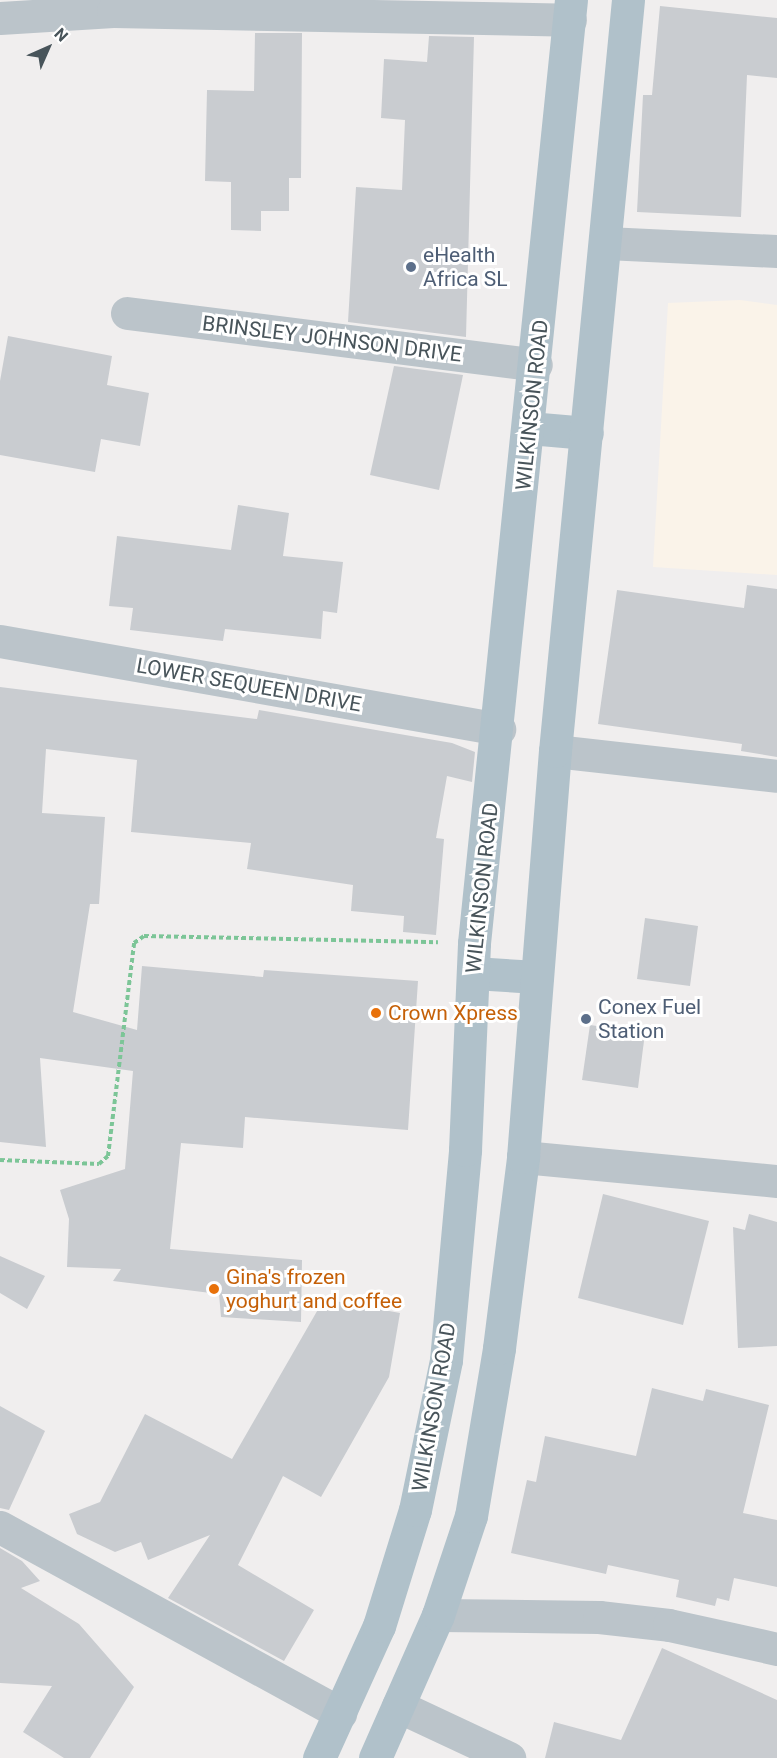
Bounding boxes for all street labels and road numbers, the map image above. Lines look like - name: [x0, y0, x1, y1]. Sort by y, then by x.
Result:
- street label: BRINSLEY JOHNSON DRIVE: [201, 311, 463, 367]
- street label: WILKINSON ROAD: [511, 319, 553, 491]
- street label: LOWER SEQUEEN DRIVE: [135, 653, 363, 717]
- street label: WILKINSON ROAD: [461, 802, 503, 974]
- street label: WILKINSON ROAD: [407, 1320, 461, 1494]

